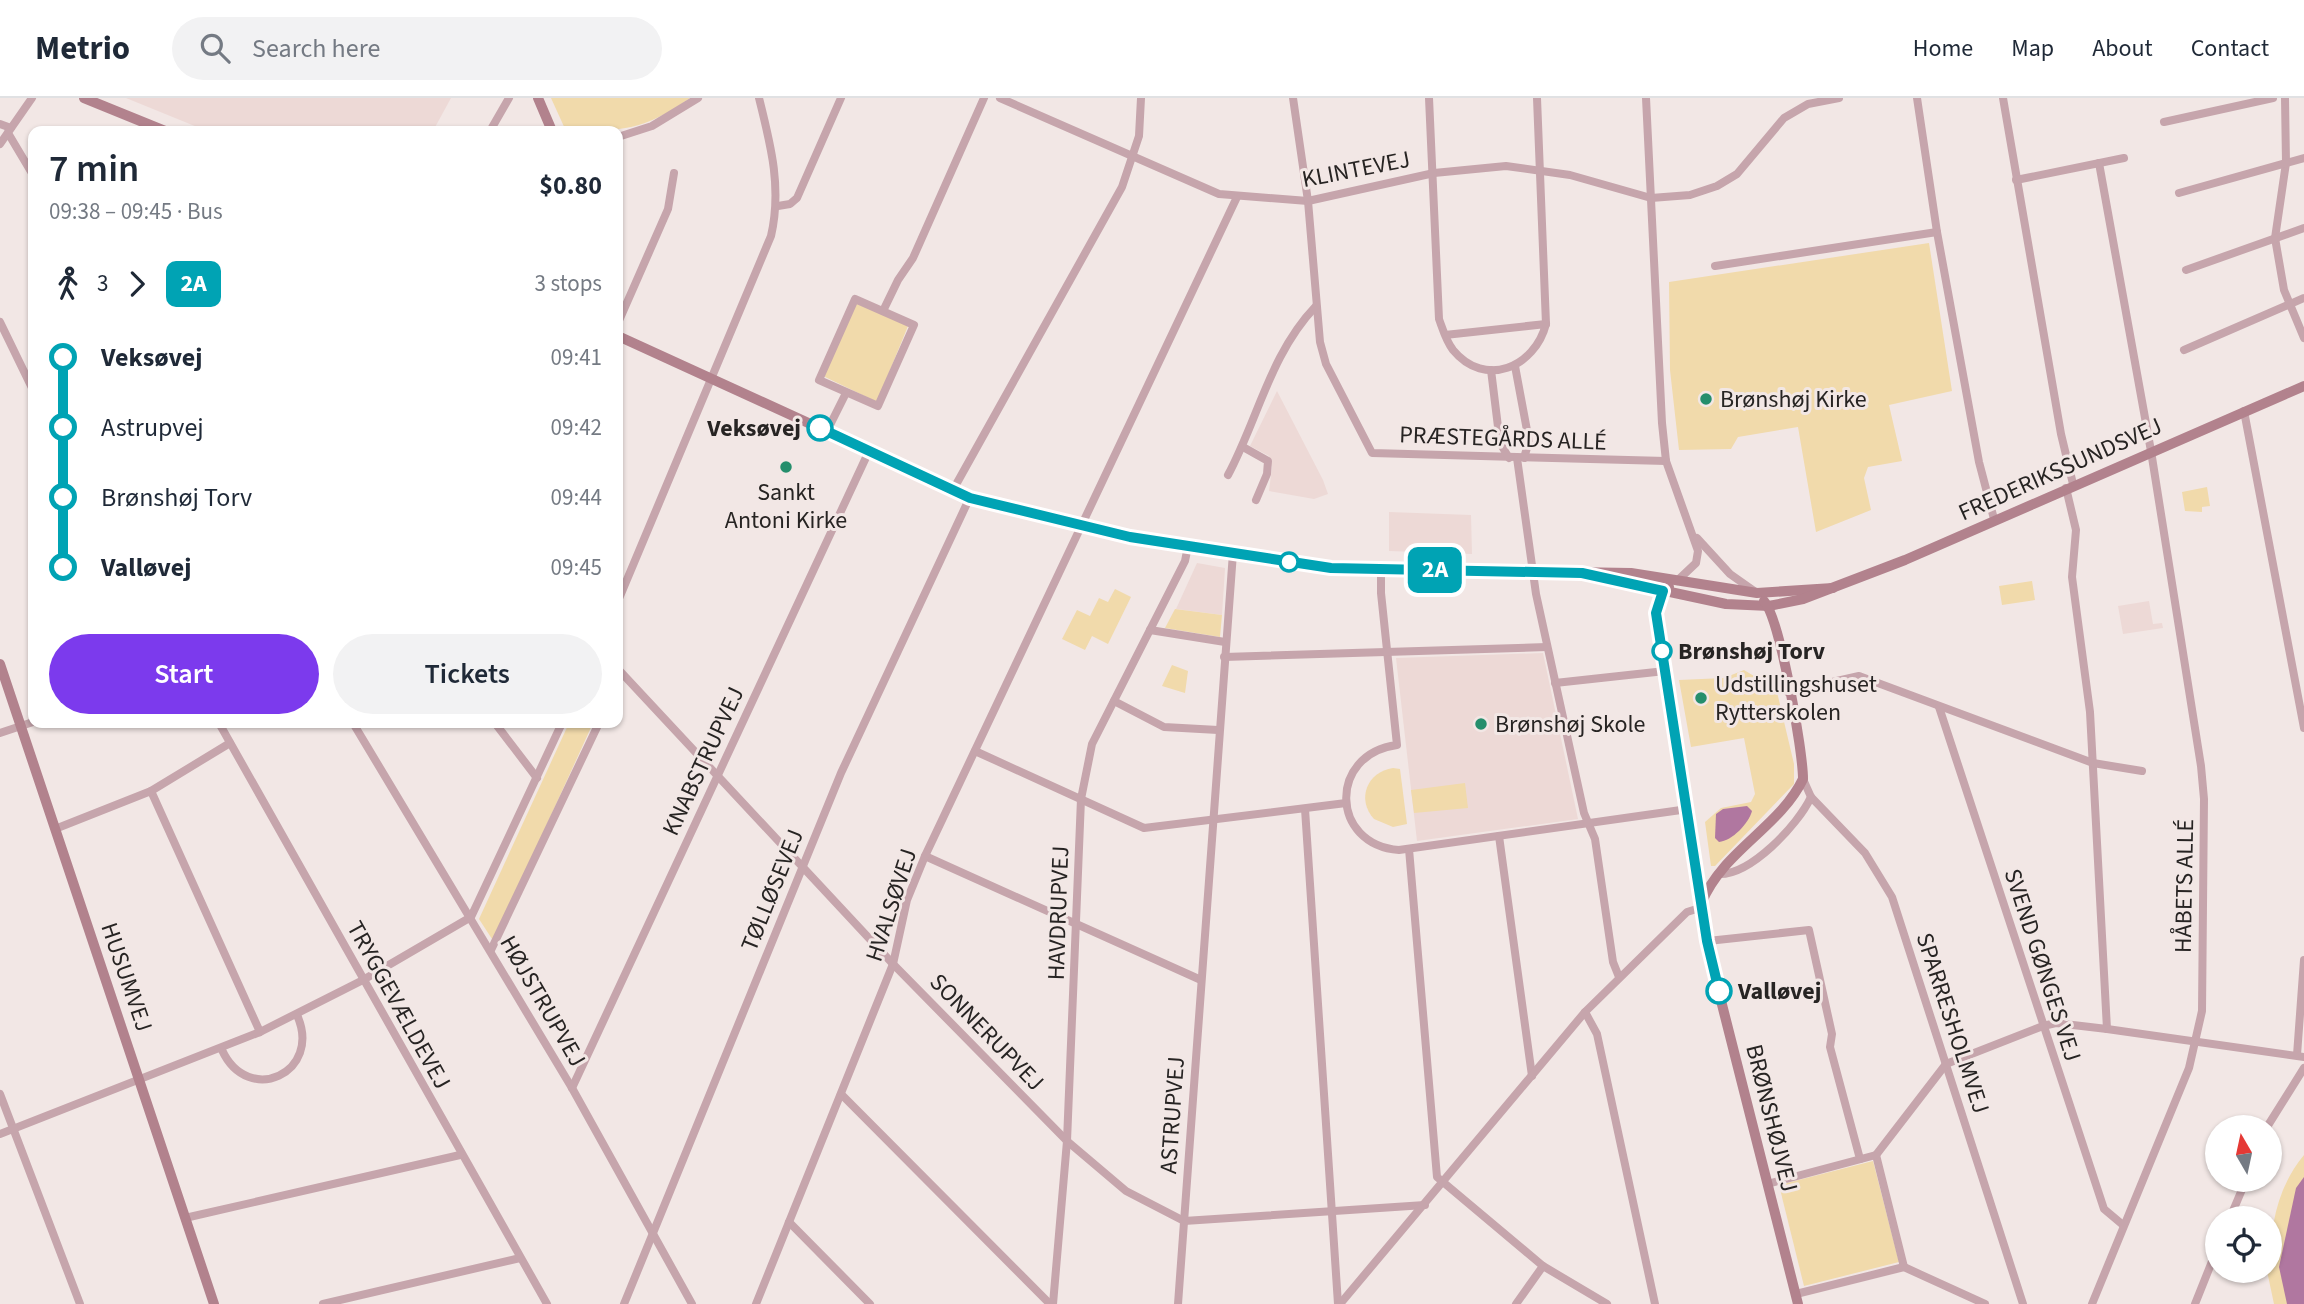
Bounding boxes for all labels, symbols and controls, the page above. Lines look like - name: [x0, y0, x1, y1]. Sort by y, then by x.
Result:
- search box: [172, 17, 662, 80]
- text: Metrio: [35, 25, 130, 72]
- icon: search: [196, 29, 234, 67]
- text: Search here: [252, 30, 380, 67]
- text: Home: [1913, 31, 1973, 66]
- text: Map: [2011, 31, 2054, 66]
- text: About: [2092, 31, 2153, 66]
- text: Contact: [2191, 31, 2269, 66]
- text: 7 min: [49, 142, 139, 196]
- street label: KLINTEVEJ: [1299, 142, 1413, 197]
- text: $0.80: [539, 167, 602, 204]
- text: 09:38 – 09:45 · Bus: [49, 195, 223, 228]
- icon: walk: [49, 265, 87, 303]
- icon: forward: [118, 265, 156, 303]
- text: 2A: [180, 266, 207, 301]
- text: 3: [97, 267, 108, 300]
- text: 3 stops: [535, 267, 602, 300]
- text: Veksøvej: [101, 339, 203, 376]
- text: 09:41: [551, 341, 602, 374]
- place label: Brønshøj Kirke: [1720, 382, 1867, 417]
- marker: Brønshøj Kirke: [1698, 391, 1714, 407]
- text: Astrupvej: [101, 409, 204, 446]
- street label: FREDERIKSSUNDSVEJ: [1953, 409, 2168, 530]
- text: 09:42: [551, 411, 602, 444]
- place label: Veksøvej: [706, 411, 801, 446]
- marker: Veksøvej: [807, 415, 833, 441]
- street label: PRÆSTEGÅRDS ALLÉ: [1399, 417, 1607, 460]
- marker: Sankt Antoni Kirke: [778, 459, 794, 475]
- place label: Sankt Antoni Kirke: [725, 475, 847, 538]
- text: Brønshøj Torv: [101, 479, 252, 516]
- text: 09:44: [551, 481, 602, 514]
- line badge: 2A: [1404, 547, 1466, 593]
- text: Valløvej: [101, 549, 191, 586]
- text: 09:45: [551, 551, 602, 584]
- unlabelled marker: [1279, 552, 1299, 572]
- text: 2A: [1422, 552, 1448, 587]
- button: Start: [49, 634, 319, 714]
- button: Tickets: [333, 634, 602, 714]
- place label: Brønshøj Torv: [1678, 634, 1826, 669]
- marker: Brønshøj Torv: [1652, 641, 1672, 661]
- place label: Udstillingshuset Rytterskolen: [1715, 667, 1877, 730]
- street label: KNABSTRUPVEJ: [654, 681, 753, 841]
- marker: Udstillingshuset Rytterskolen: [1693, 690, 1709, 706]
- place label: Brønshøj Skole: [1495, 707, 1645, 742]
- marker: Brønshøj Skole: [1473, 716, 1489, 732]
- street label: HÅBETS ALLÉ: [2166, 819, 2203, 953]
- street label: TØLLØSEVEJ: [732, 824, 813, 956]
- street label: HVALSØVEJ: [857, 844, 926, 966]
- street label: HAVDRUPVEJ: [1039, 845, 1078, 981]
- street label: SVEND GØNGES VEJ: [1995, 864, 2090, 1066]
- street label: TRYGGEVÆLDEVEJ: [338, 915, 459, 1096]
- street label: HUSUMVEJ: [92, 918, 161, 1036]
- street label: SPARRESHOLMVEJ: [1907, 928, 1998, 1118]
- street label: HØJSTRUPVEJ: [491, 929, 594, 1073]
- street label: SONNERUPVEJ: [921, 966, 1052, 1099]
- place label: Valløvej: [1737, 974, 1821, 1009]
- marker: Valløvej: [1706, 978, 1732, 1004]
- street label: BRØNSHØJVEJ: [1736, 1041, 1807, 1195]
- street label: ASTRUPVEJ: [1151, 1055, 1194, 1175]
- north arrow: [2205, 1115, 2282, 1192]
- map controls: [2205, 1115, 2282, 1283]
- button: locate: [2205, 1206, 2282, 1283]

